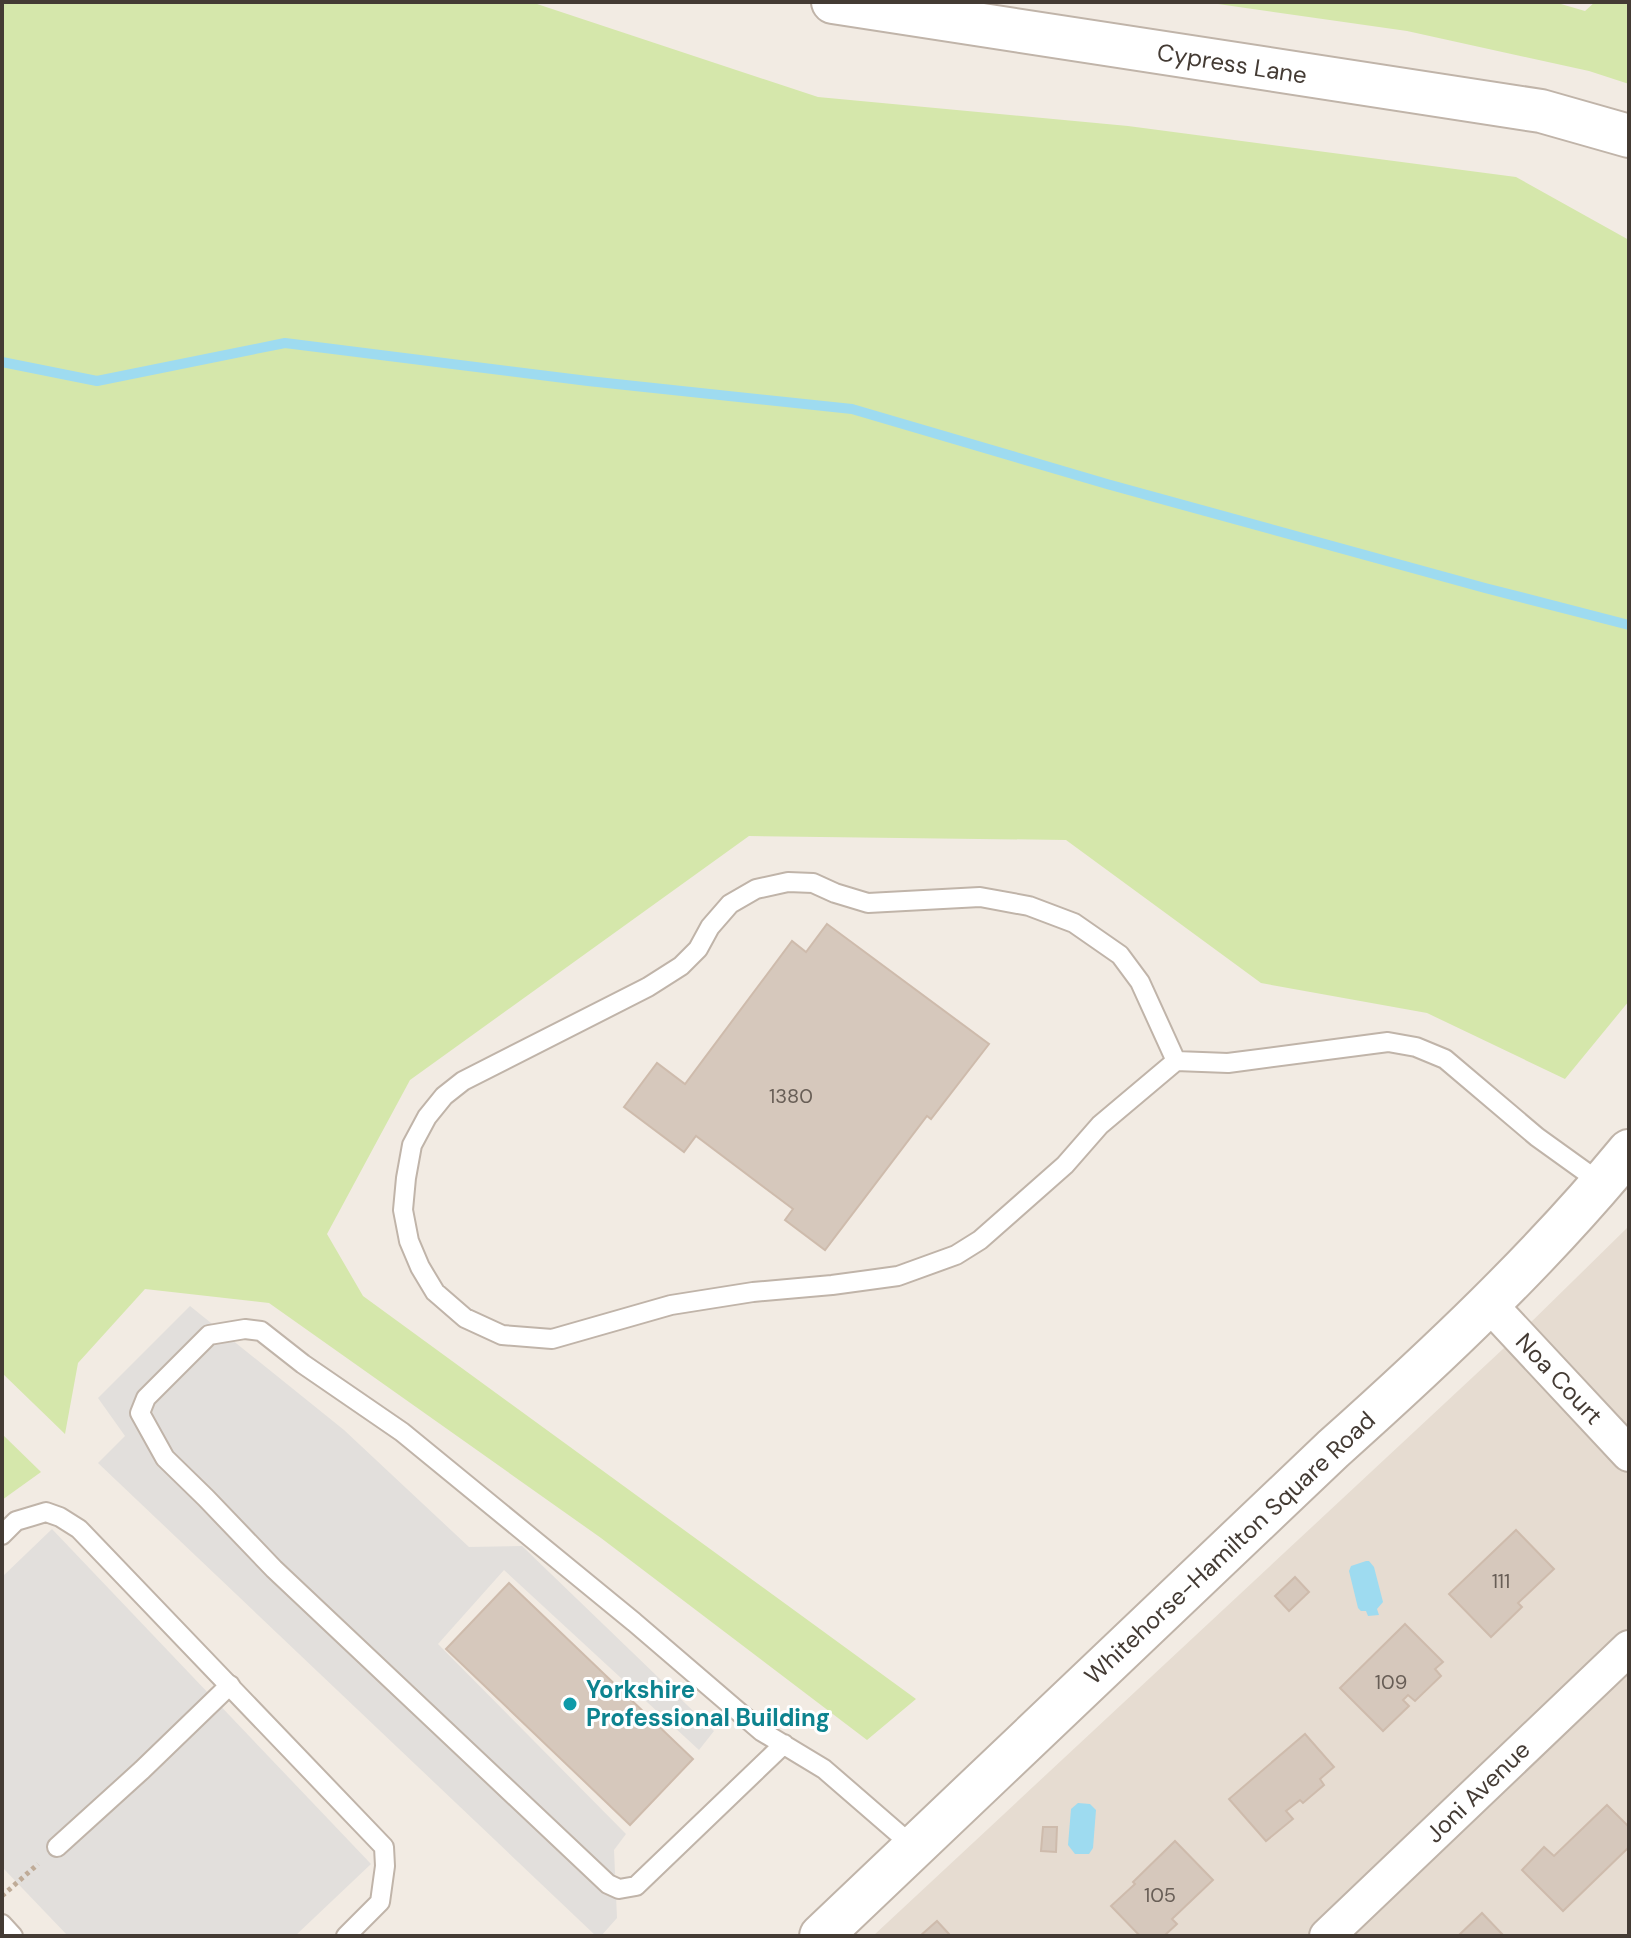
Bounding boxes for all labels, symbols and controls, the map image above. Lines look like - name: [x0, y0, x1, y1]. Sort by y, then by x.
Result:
- street label: Cypress Lane: [1155, 36, 1309, 91]
- house number: 1380: [769, 1083, 813, 1109]
- street label: Noa Court: [1509, 1326, 1609, 1431]
- street label: Whitehorse-Hamilton Square Road: [1078, 1404, 1382, 1691]
- house number: 111: [1492, 1568, 1510, 1594]
- house number: 109: [1375, 1669, 1407, 1695]
- place label: Yorkshire Professional Building: [586, 1674, 830, 1733]
- marker: Yorkshire Professional Building: [561, 1695, 579, 1713]
- street label: Joni Avenue: [1419, 1734, 1537, 1849]
- house number: 105: [1144, 1882, 1176, 1908]

